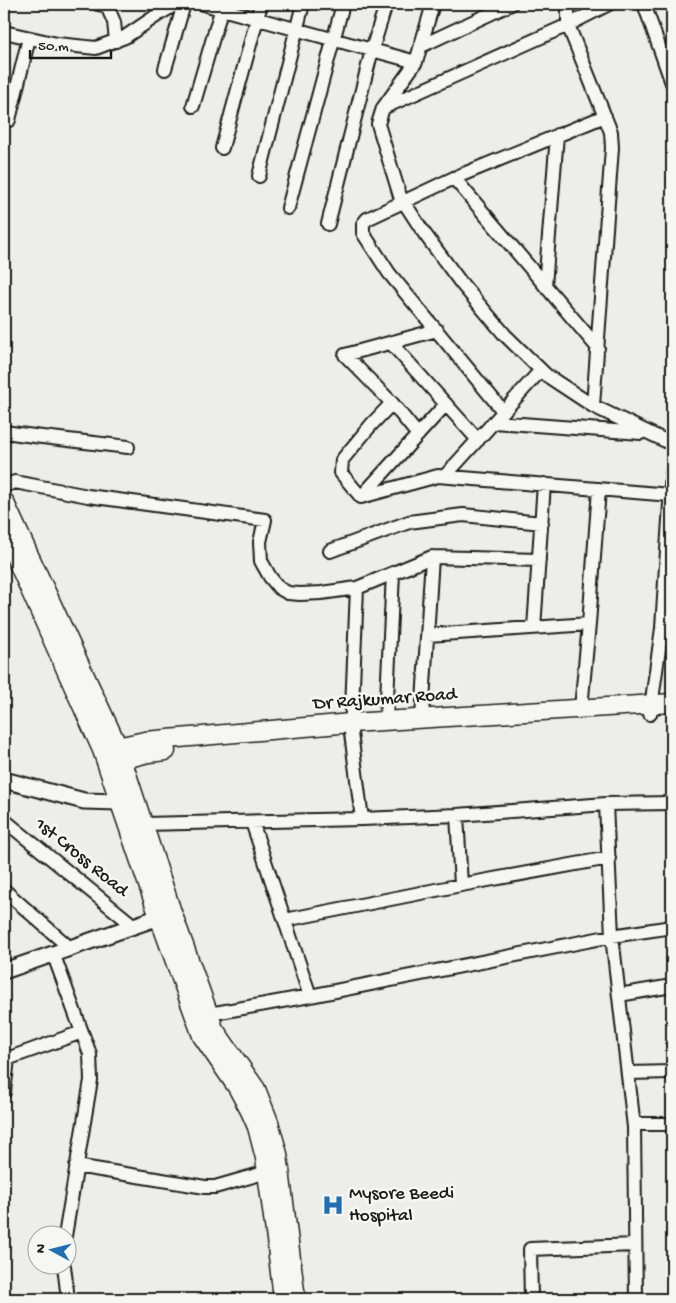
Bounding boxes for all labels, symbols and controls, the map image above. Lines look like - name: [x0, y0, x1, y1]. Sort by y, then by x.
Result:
- scale bar: [30, 28, 111, 60]
- text: 50 m: [38, 38, 69, 56]
- street label: Dr Rajkumar Road: [310, 683, 459, 717]
- street label: 1st Cross Road: [29, 813, 134, 904]
- place label: Mysore Beedi Hospital: [349, 1183, 454, 1228]
- hospital icon: Mysore Beedi Hospital: [320, 1192, 346, 1218]
- north arrow: [28, 1226, 78, 1276]
- text: N: [33, 1243, 51, 1254]

